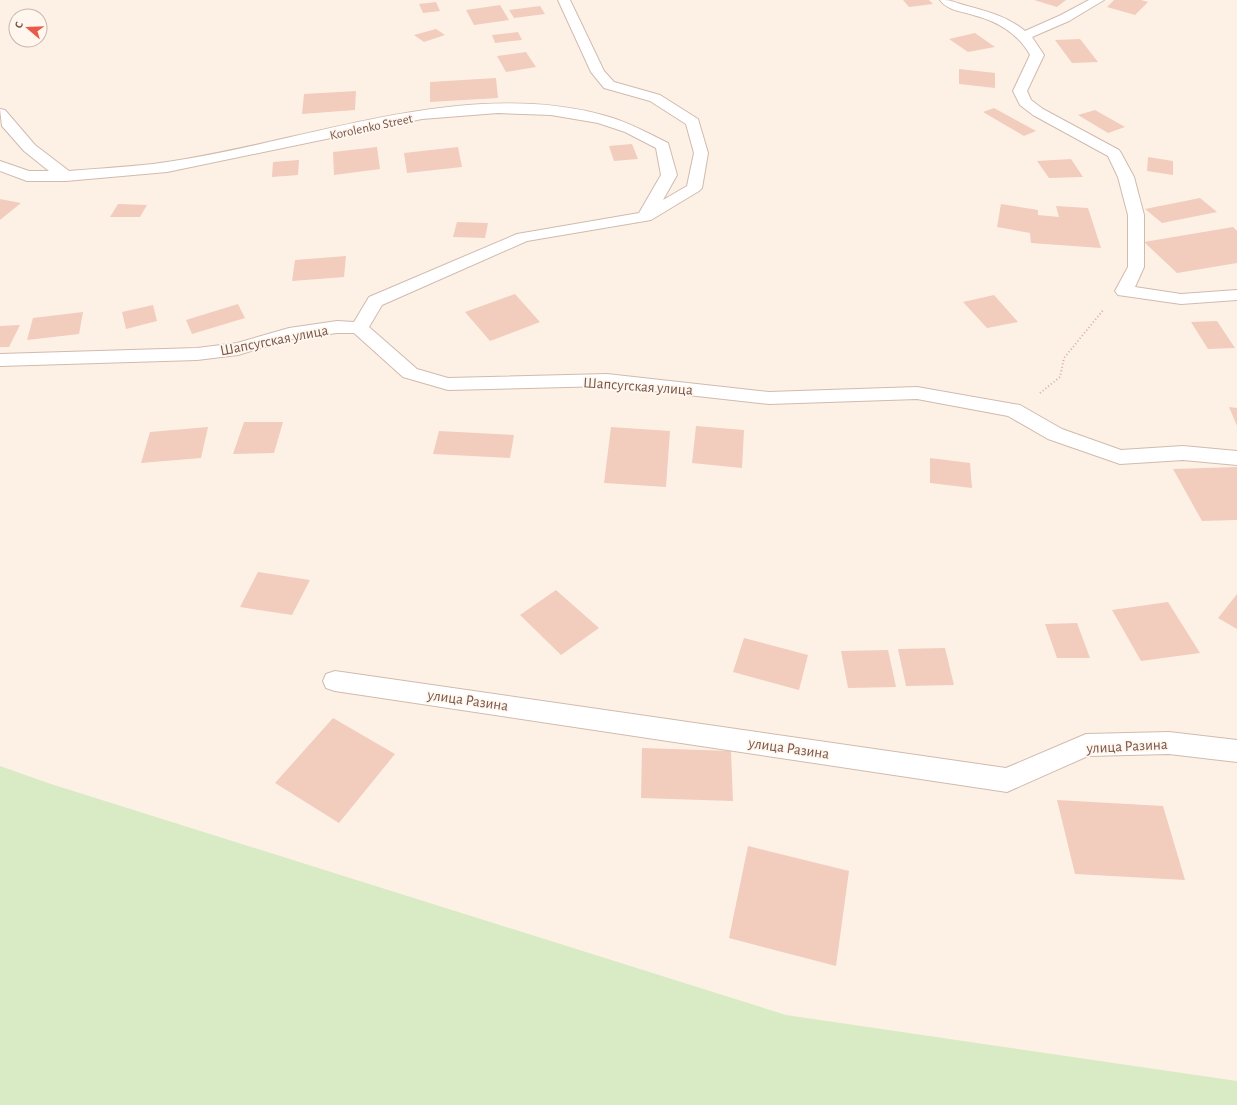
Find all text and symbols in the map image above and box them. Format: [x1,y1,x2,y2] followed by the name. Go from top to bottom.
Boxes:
[8,8,48,48] north arrow
[13,20,25,30] text: С
[329,112,414,143] street label: Korolenko Street
[219,323,330,358] street label: Шапсугская улица
[583,375,693,398] street label: Шапсугская улица
[426,687,509,714] street label: улица Разина
[747,735,830,762] street label: улица Разина
[1085,737,1168,756] street label: улица Разина

